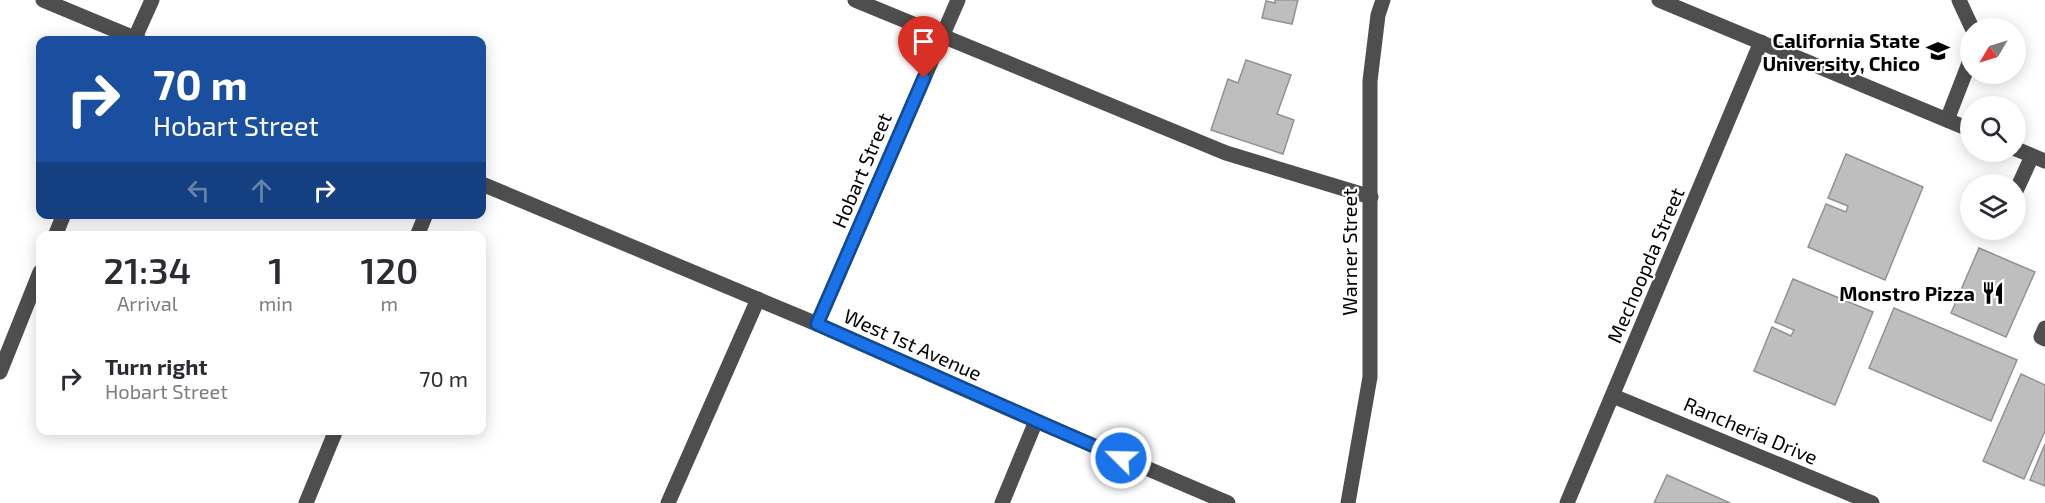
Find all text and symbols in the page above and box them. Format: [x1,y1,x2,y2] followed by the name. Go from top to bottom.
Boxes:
[898,16,949,78] pin
[1960,18,2026,84] north arrow
[1960,18,2026,240] map controls
[907,25,940,58] icon: arrive
[1762,28,1920,76] place label: California State University, Chico
[1925,38,1951,64] school or university icon: California State University, Chico
[153,58,248,108] text: 70 m
[54,60,132,138] icon: right
[1960,96,2026,162] button: search
[826,108,896,231] street label: Hobart Street
[153,109,319,141] text: Hobart Street
[182,174,215,207] icon: left
[245,174,278,207] icon: ahead
[308,174,341,207] icon: right
[1960,174,2026,240] button: layers
[1601,183,1689,346] street label: Mechoopda Street
[1337,188,1361,316] street label: Warner Street
[104,248,191,291] text: 21:34
[268,248,283,291] text: 1
[360,248,418,291] text: 120
[1980,280,2006,306] restaurant icon: Monstro Pizza
[1839,281,1975,305] place label: Monstro Pizza
[117,291,178,315] text: Arrival
[259,291,293,315] text: min
[381,291,398,315] text: m
[840,303,986,385] street label: West 1st Avenue
[105,353,207,379] text: Turn right
[54,362,87,395] icon: right
[419,365,468,391] text: 70 m
[105,379,228,403] text: Hobart Street
[1680,391,1822,469] street label: Rancheria Drive
[1089,426,1153,490] position arrow

